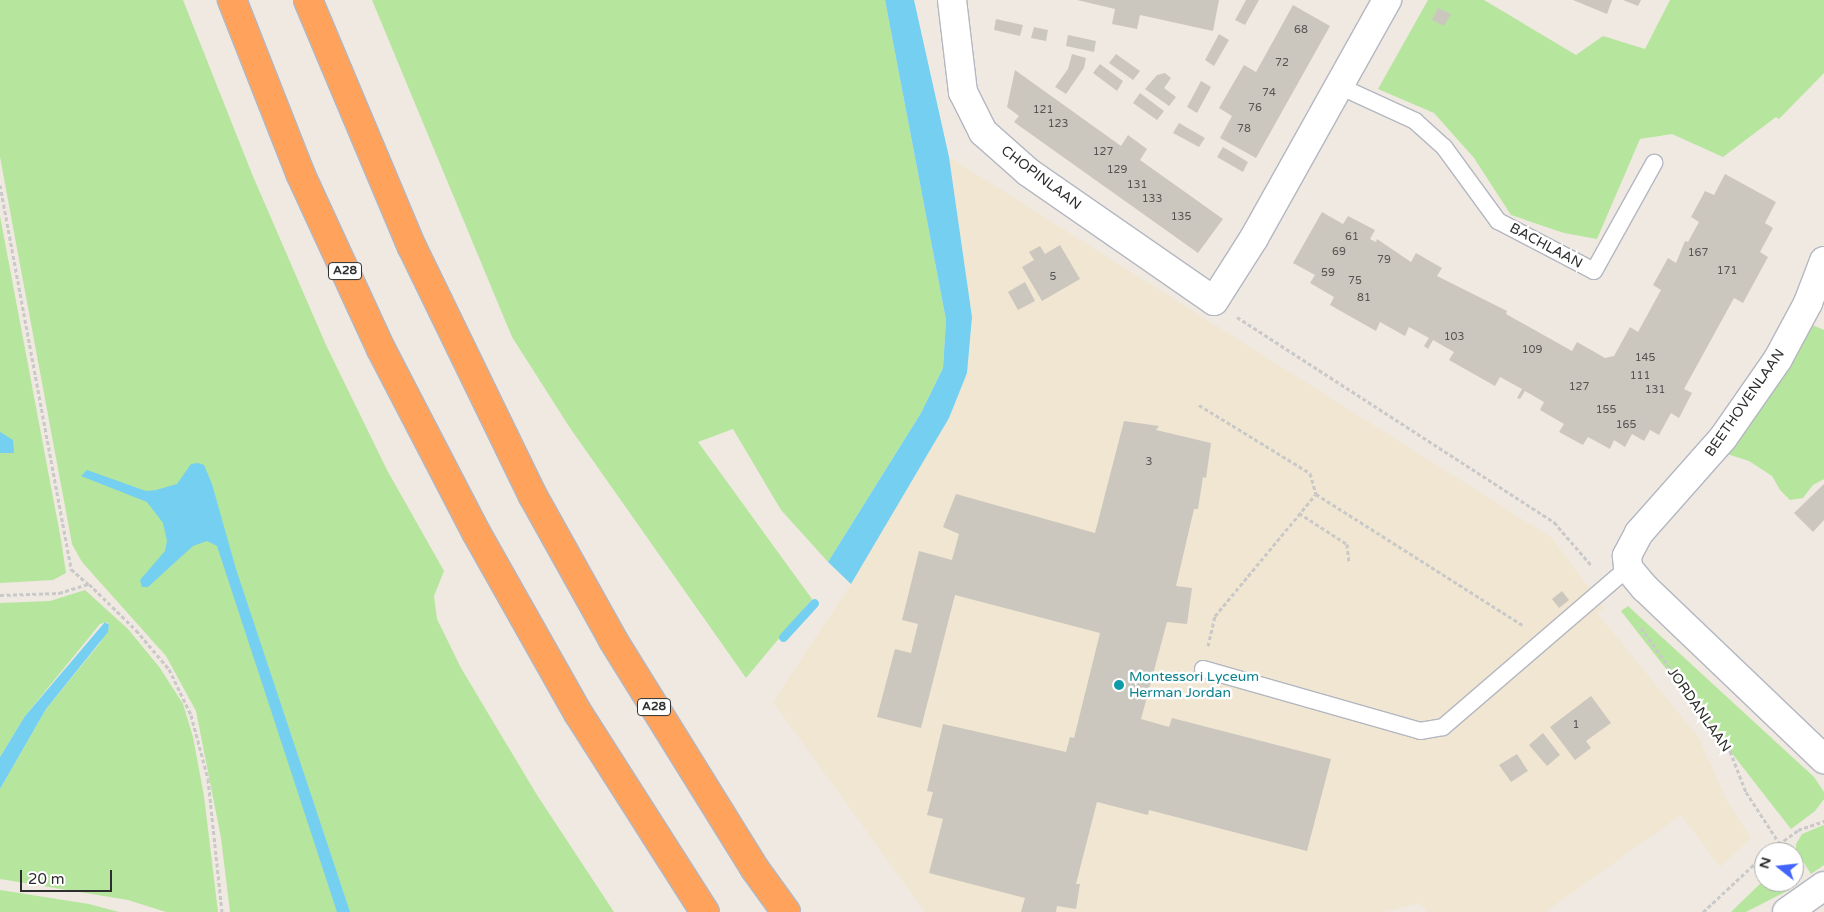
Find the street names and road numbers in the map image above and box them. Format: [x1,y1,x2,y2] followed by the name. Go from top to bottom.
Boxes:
[998,142,1084,214] street label: CHOPINLAAN
[1507,220,1585,272] street label: BACHLAAN
[328,262,362,280] road number: A28
[1702,346,1788,460] street label: BEETHOVENLAAN
[1664,664,1734,756] street label: JORDANLAAN
[636,698,672,716] road number: A28

